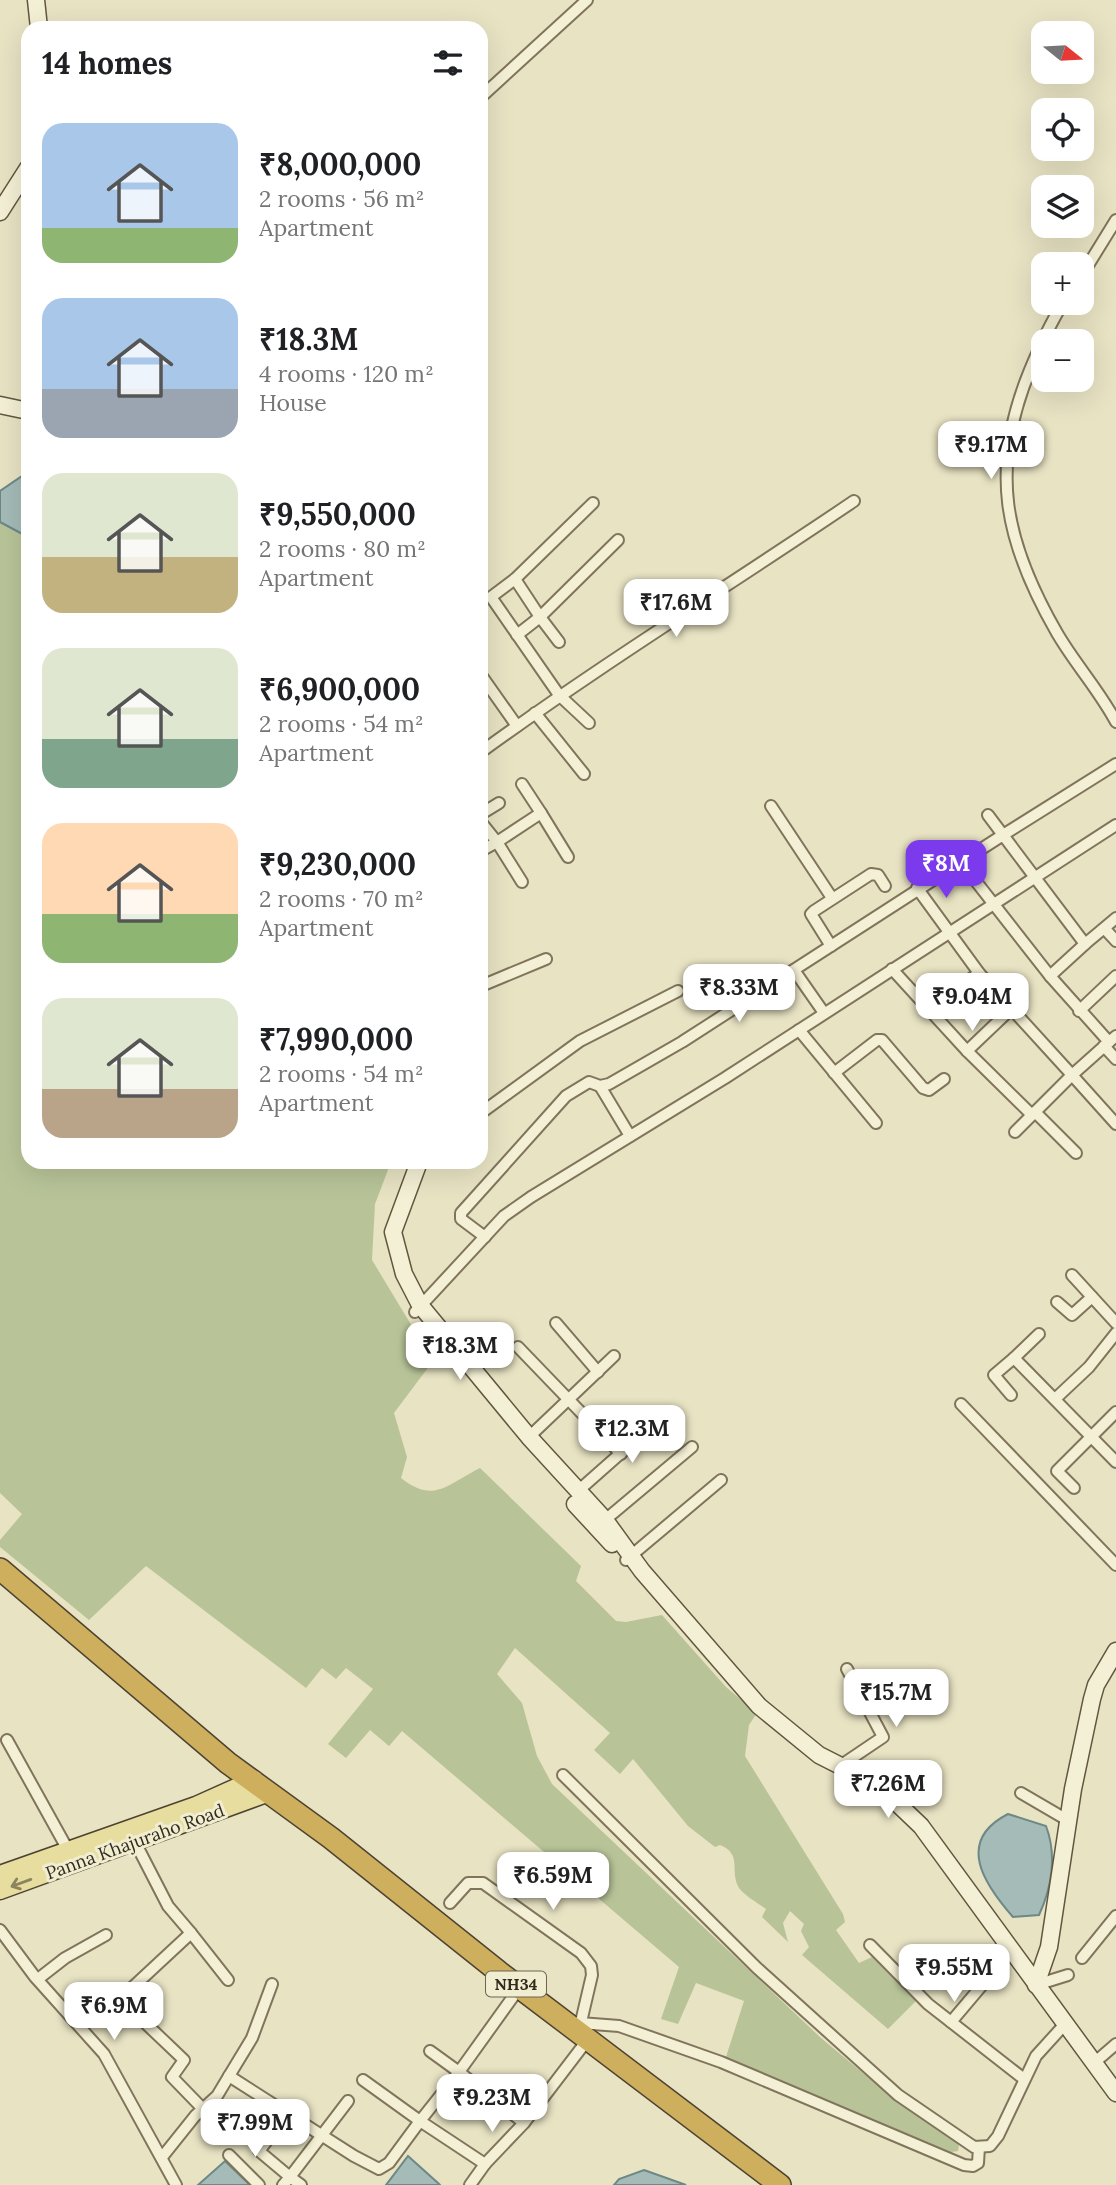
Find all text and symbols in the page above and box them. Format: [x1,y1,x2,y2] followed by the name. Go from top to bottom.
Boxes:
[1031,21,1094,84] north arrow
[1031,21,1094,392] map controls
[42,44,172,82] text: 14 homes
[429,44,467,82] icon: filters
[1031,98,1094,161] button: locate
[259,145,421,183] text: ₹8,000,000
[98,151,182,235] icon: home
[1031,175,1094,238] button: layers
[259,184,424,213] text: 2 rooms · 56 m²
[259,213,374,242] text: Apartment
[1031,252,1094,315] button: +
[259,320,358,358] text: ₹18.3M
[98,326,182,410] icon: home
[1031,329,1094,392] button: −
[259,359,434,388] text: 4 rooms · 120 m²
[259,388,327,417] text: House
[934,421,1048,481] pin: ₹9.17M
[954,429,1028,458] text: ₹9.17M
[259,495,416,533] text: ₹9,550,000
[98,501,182,585] icon: home
[259,534,426,563] text: 2 rooms · 80 m²
[259,563,374,592] text: Apartment
[619,580,733,639] pin: ₹17.6M
[640,587,712,616] text: ₹17.6M
[259,670,420,708] text: ₹6,900,000
[98,676,182,760] icon: home
[259,709,424,738] text: 2 rooms · 54 m²
[259,738,374,767] text: Apartment
[912,841,980,900] pin: ₹8M
[259,845,416,883] text: ₹9,230,000
[922,848,970,877] text: ₹8M
[98,851,182,935] icon: home
[259,884,424,913] text: 2 rooms · 70 m²
[259,913,374,942] text: Apartment
[682,964,796,1024] pin: ₹8.33M
[699,972,779,1001] text: ₹8.33M
[915,974,1029,1033] pin: ₹9.04M
[932,981,1012,1010] text: ₹9.04M
[259,1020,413,1058] text: ₹7,990,000
[98,1026,182,1110] icon: home
[259,1059,424,1088] text: 2 rooms · 54 m²
[259,1088,374,1117] text: Apartment
[403,1322,517,1382] pin: ₹18.3M
[422,1330,498,1359] text: ₹18.3M
[575,1406,689,1465] pin: ₹12.3M
[594,1413,670,1442] text: ₹12.3M
[839,1670,953,1729] pin: ₹15.7M
[860,1677,932,1706] text: ₹15.7M
[831,1760,945,1820] pin: ₹7.26M
[850,1768,926,1797] text: ₹7.26M
[42,1798,228,1885] street label: Panna Khajuraho Road
[496,1853,610,1912] pin: ₹6.59M
[513,1860,593,1889] text: ₹6.59M
[10,1878,32,1890] one-way arrow
[897,1944,1011,2004] pin: ₹9.55M
[915,1952,993,1981] text: ₹9.55M
[486,1972,546,1996] road number: NH34
[65,1982,163,2042] pin: ₹6.9M
[80,1990,148,2019] text: ₹6.9M
[435,2074,549,2134] pin: ₹9.23M
[453,2082,531,2111] text: ₹9.23M
[198,2100,312,2159] pin: ₹7.99M
[217,2107,293,2136] text: ₹7.99M

